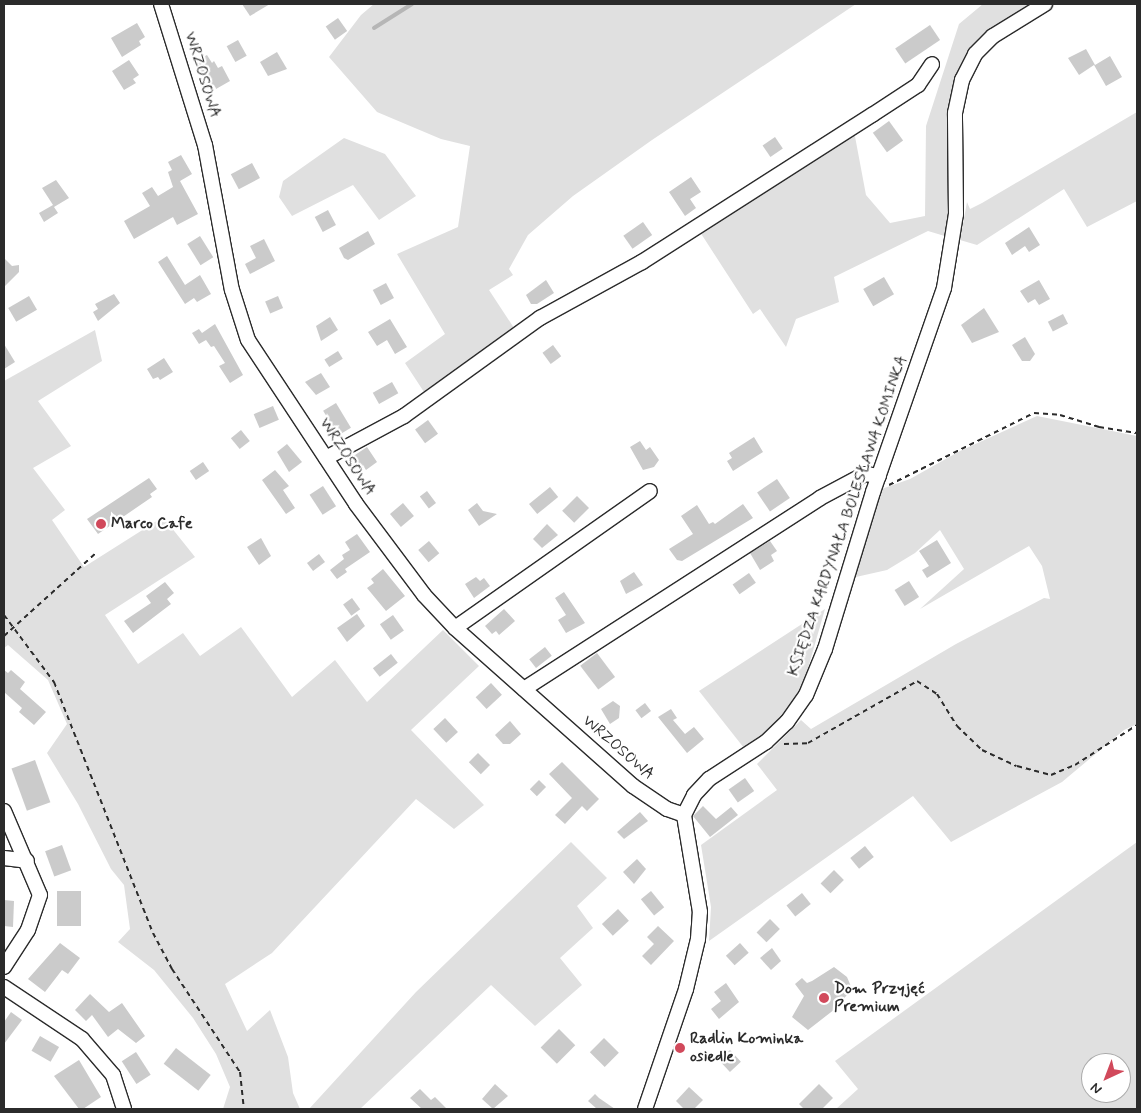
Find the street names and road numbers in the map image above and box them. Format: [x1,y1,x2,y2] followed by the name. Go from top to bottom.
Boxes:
[180,30,224,120] street label: WRZOSOWA
[782,348,914,684] street label: KSIĘDZA KARDYNAŁA BOLESŁAWA KOMINKA
[315,414,379,500] street label: WRZOSOWA
[578,712,658,784] street label: WRZOSOWA

